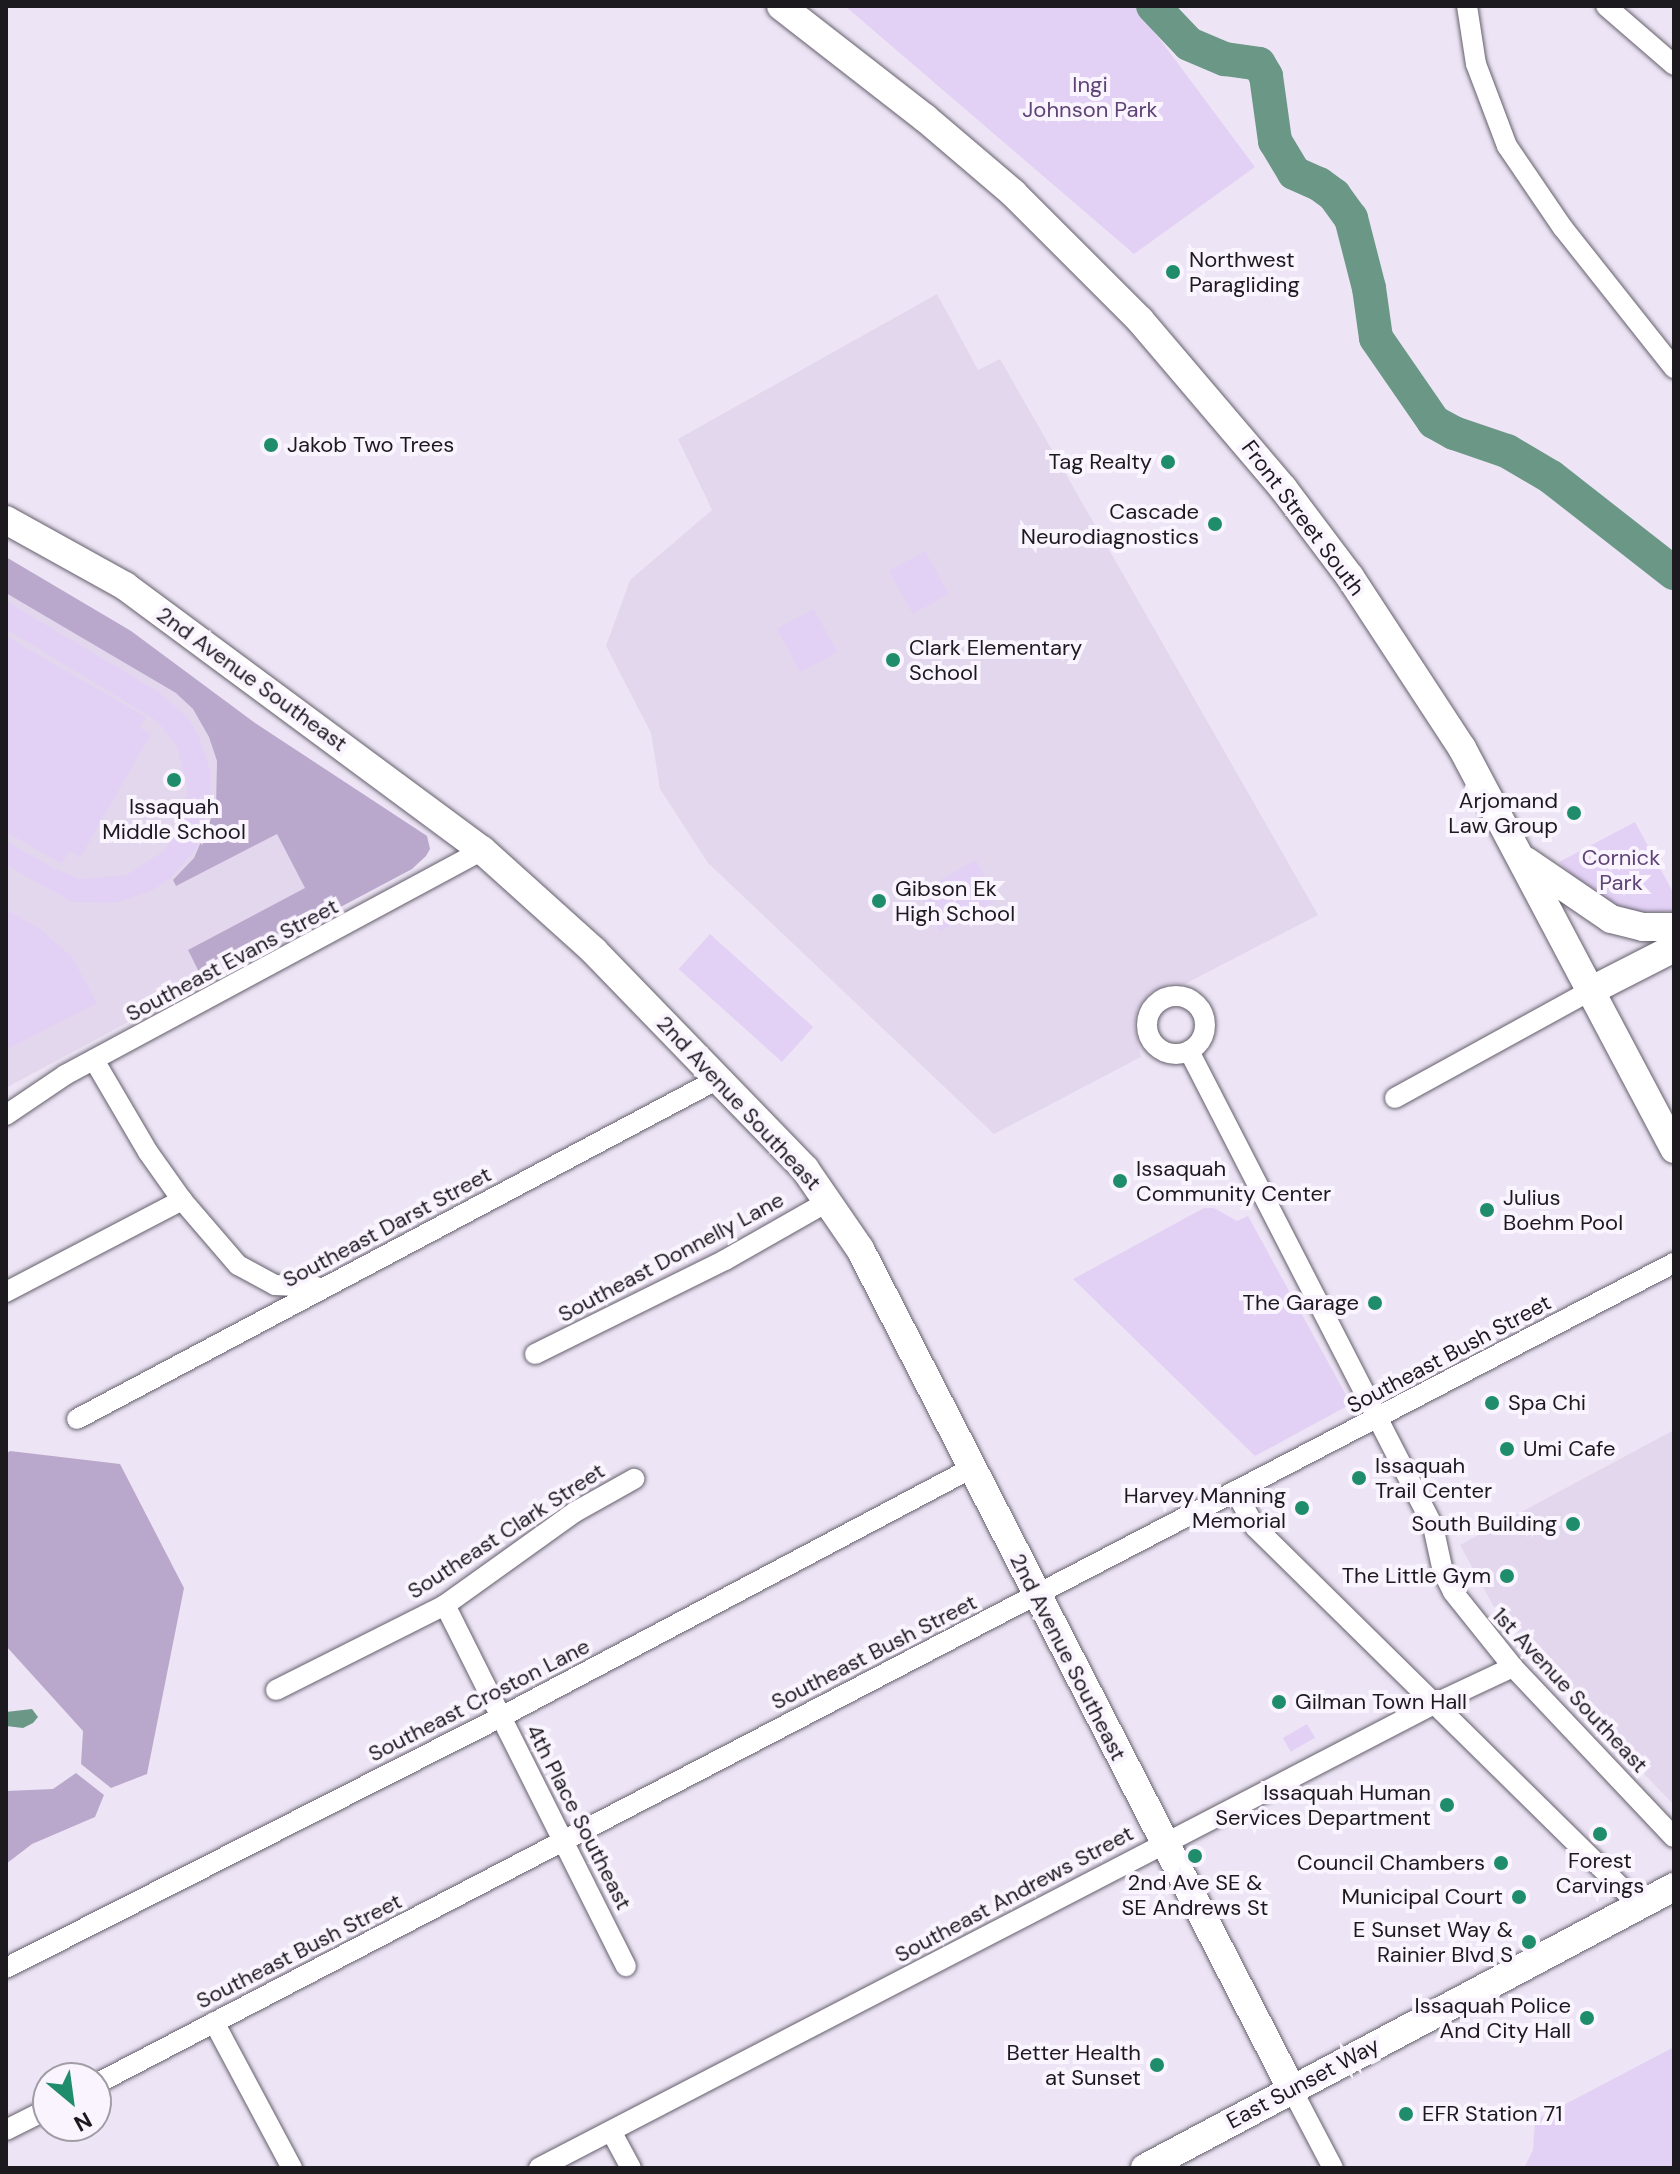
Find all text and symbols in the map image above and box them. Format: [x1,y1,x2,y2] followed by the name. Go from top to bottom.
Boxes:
[1022,71,1158,122] park label: Ingi Johnson Park
[1189,246,1300,298] place label: Northwest Paragliding
[1164,263,1182,281] marker: Northwest Paragliding
[287,432,454,458] place label: Jakob Two Trees
[1236,435,1370,601] street label: Front Street South
[262,436,280,454] marker: Jakob Two Trees
[1049,449,1152,475] place label: Tag Realty
[1159,453,1177,471] marker: Tag Realty
[1021,498,1199,550] place label: Cascade Neurodiagnostics
[1206,515,1224,533] marker: Cascade Neurodiagnostics
[152,601,352,757] street label: 2nd Avenue Southeast
[909,634,1082,686] place label: Clark Elementary School
[884,651,902,669] marker: Clark Elementary School
[165,771,183,789] marker: Issaquah Middle School
[1448,787,1558,838] place label: Arjomand Law Group
[102,793,246,844] place label: Issaquah Middle School
[1565,804,1583,822] marker: Arjomand Law Group
[1582,844,1660,896] park label: Cornick Park
[895,875,1015,926] place label: Gibson Ek High School
[870,892,888,910] marker: Gibson Ek High School
[121,893,343,1027] street label: Southeast Evans Street
[651,1010,827,1196] street label: 2nd Avenue Southeast
[1136,1155,1331,1206] place label: Issaquah Community Center
[278,1161,496,1293] street label: Southeast Darst Street
[1111,1172,1129,1190] marker: Issaquah Community Center
[1503,1184,1623,1236] place label: Julius Boehm Pool
[554,1186,788,1328] street label: Southeast Donnelly Lane
[1478,1201,1496,1219] marker: Julius Boehm Pool
[1343,1289,1555,1419] street label: Southeast Bush Street
[1243,1290,1359,1316] place label: The Garage
[1366,1294,1384,1312] marker: The Garage
[1508,1390,1586,1416] place label: Spa Chi
[1483,1394,1501,1412] marker: Spa Chi
[1523,1436,1615,1462] place label: Umi Cafe
[1498,1440,1516,1458] marker: Umi Cafe
[1375,1452,1492,1504] place label: Issaquah Trail Center
[403,1457,609,1605] street label: Southeast Clark Street
[1350,1469,1368,1487] marker: Issaquah Trail Center
[1124,1482,1286,1534] place label: Harvey Manning Memorial
[1293,1499,1311,1517] marker: Harvey Manning Memorial
[1411,1511,1557,1537] place label: South Building
[1564,1515,1582,1533] marker: South Building
[1004,1549,1132,1765] street label: 2nd Avenue Southeast
[1342,1563,1491,1589] place label: The Little Gym
[1498,1567,1516,1585] marker: The Little Gym
[767,1589,981,1715] street label: Southeast Bush Street
[1487,1602,1653,1778] street label: 1st Avenue Southeast
[364,1633,594,1767] street label: Southeast Croston Lane
[1295,1689,1467,1715] place label: Gilman Town Hall
[1270,1693,1288,1711] marker: Gilman Town Hall
[521,1720,637,1914] street label: 4th Place Southeast
[1215,1779,1431,1830] place label: Issaquah Human Services Department
[1438,1796,1456,1814] marker: Issaquah Human Services Department
[890,1820,1138,1968] street label: Southeast Andrews Street
[1591,1825,1609,1843] marker: Forest Carvings
[1186,1847,1204,1865] marker: 2nd Ave SE & SE Andrews St
[1556,1847,1644,1898] place label: Forest Carvings
[1297,1850,1485,1876] place label: Council Chambers
[1492,1854,1510,1872] marker: Council Chambers
[1122,1869,1268,1920] place label: 2nd Ave SE & SE Andrews St
[1341,1884,1503,1910] place label: Municipal Court
[192,1888,406,2014] street label: Southeast Bush Street
[1510,1888,1528,1906] marker: Municipal Court
[1353,1916,1513,1968] place label: E Sunset Way & Rainier Blvd S
[1520,1933,1538,1951] marker: E Sunset Way & Rainier Blvd S
[1414,1992,1571,2044] place label: Issaquah Police And City Hall
[1578,2009,1596,2027] marker: Issaquah Police And City Hall
[1222,2032,1384,2134] street label: East Sunset Way
[1007,2039,1141,2090] place label: Better Health at Sunset
[1148,2056,1166,2074] marker: Better Health at Sunset
[32,2062,112,2142] north arrow
[1422,2101,1562,2127] place label: EFR Station 71
[69,2105,97,2138] text: N
[1397,2105,1415,2123] marker: EFR Station 71

